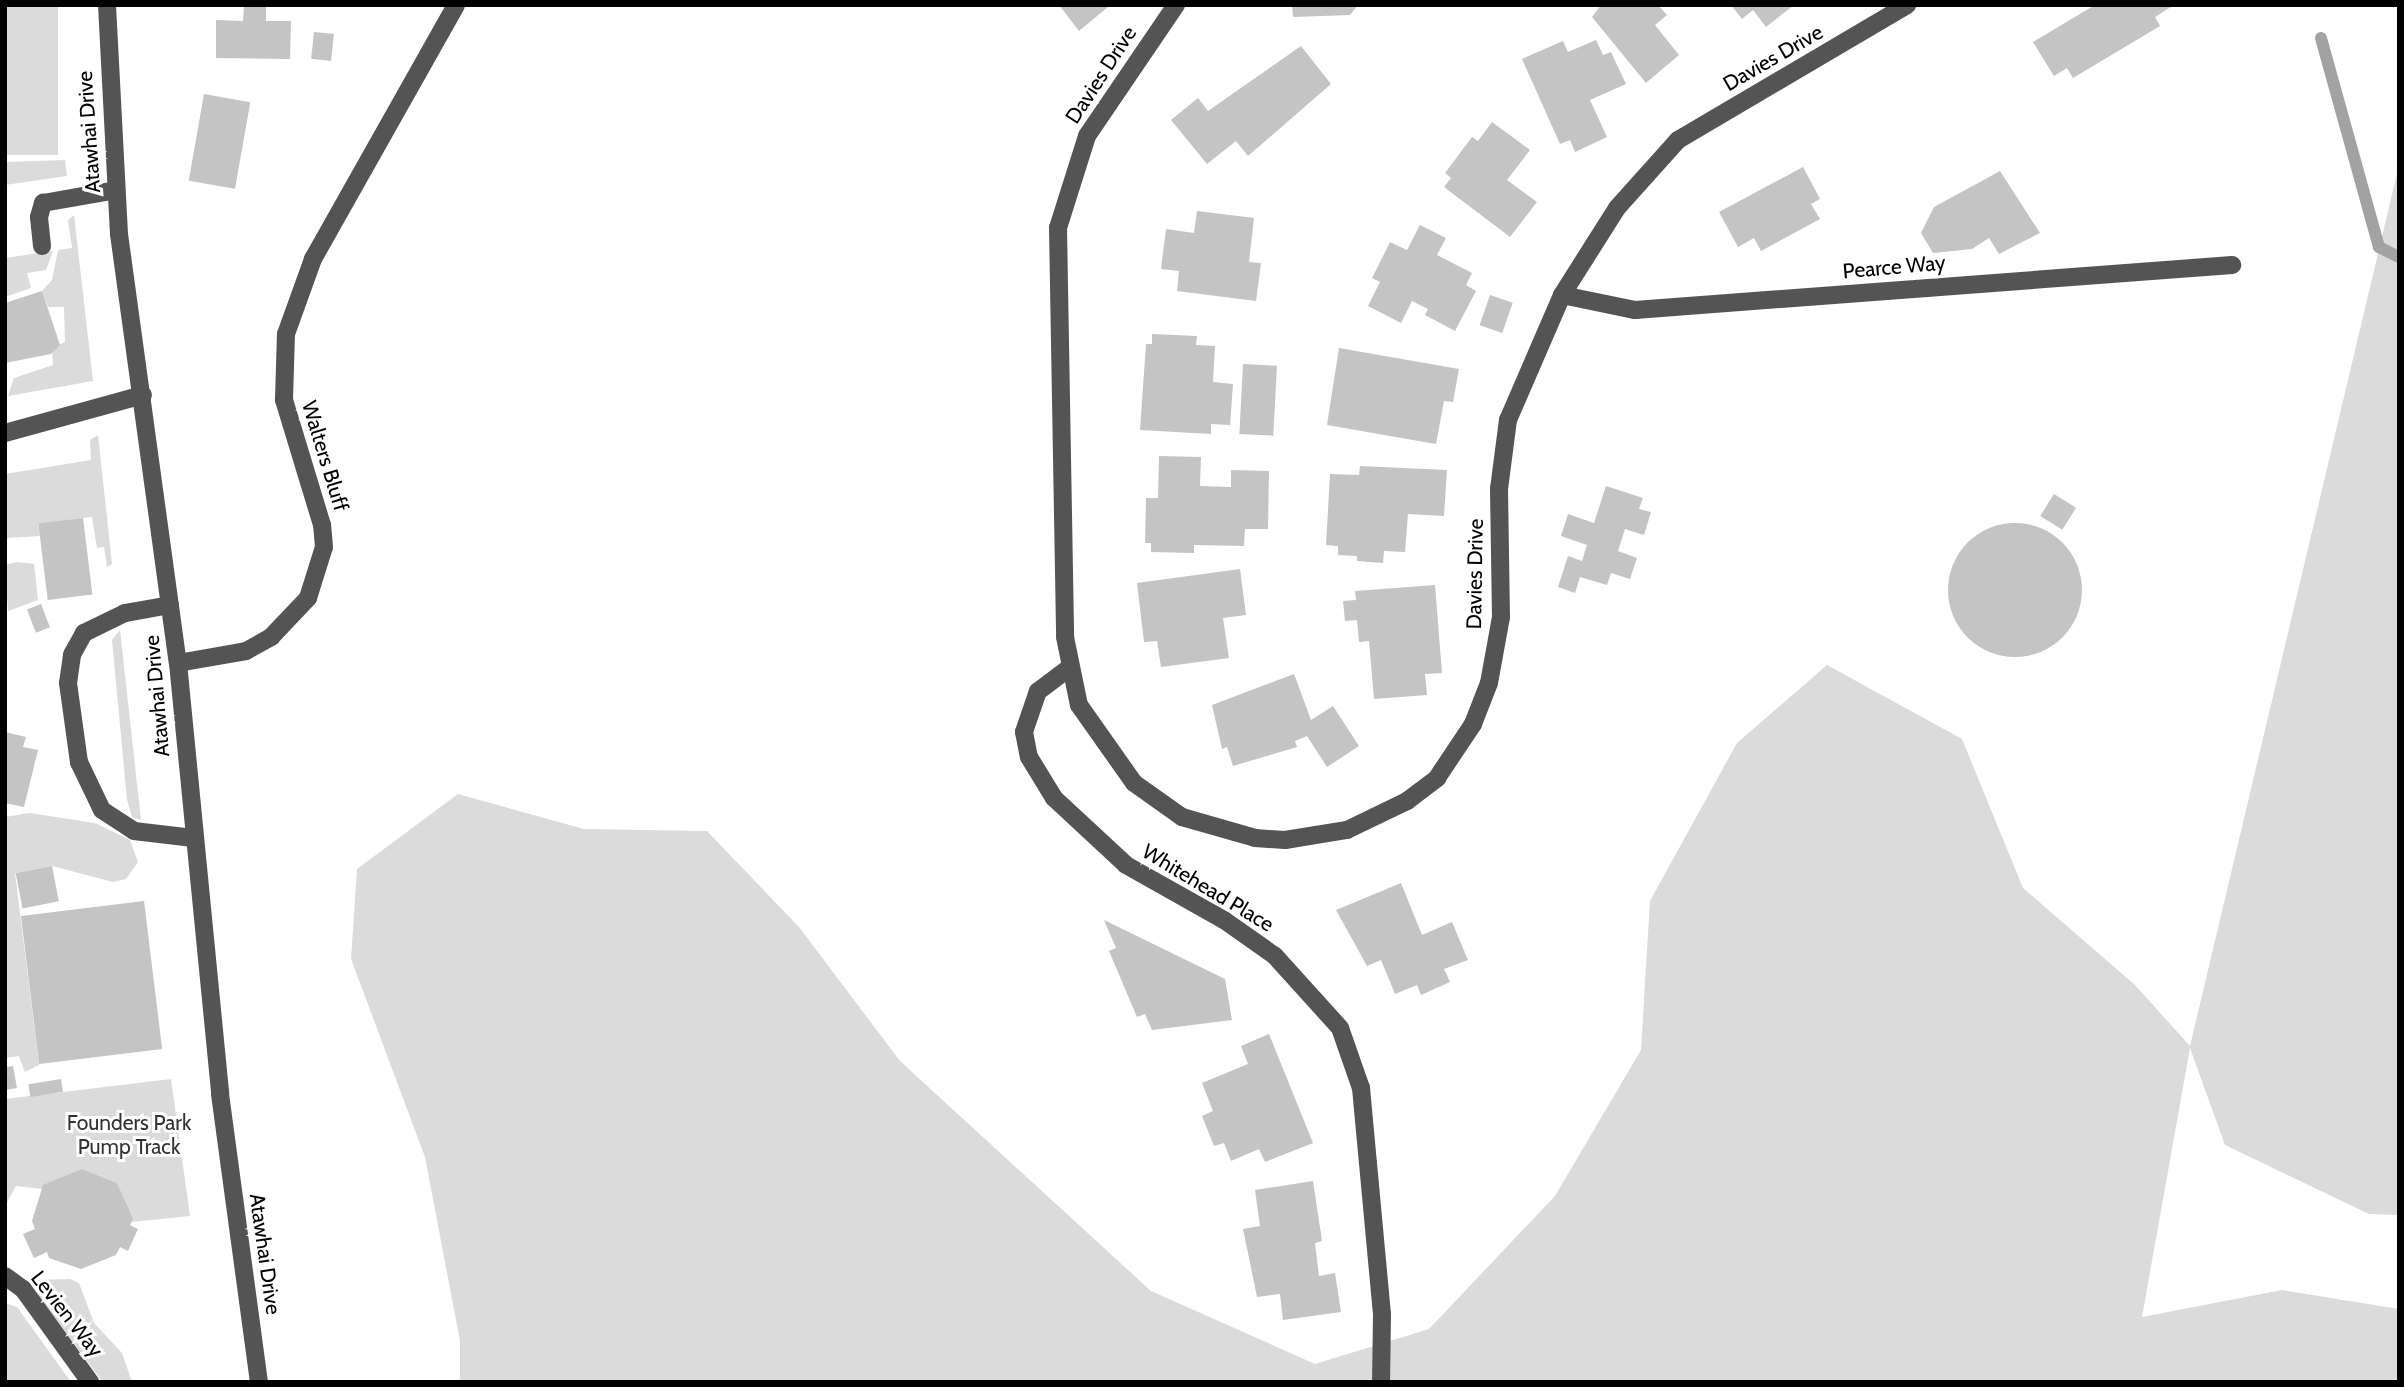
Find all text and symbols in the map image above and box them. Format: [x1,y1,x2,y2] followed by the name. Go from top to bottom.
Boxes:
[1719,19,1827,97] street label: Davies Drive
[1060,22,1142,128] street label: Davies Drive
[72,70,106,194] street label: Atawhai Drive
[1842,250,1946,284] street label: Pearce Way
[296,398,354,514] street label: Walters Bluff
[1461,518,1489,630] street label: Davies Drive
[139,634,175,758] street label: Atawhai Drive
[1138,839,1278,937] street label: Whitehead Place
[67,1110,191,1160] park label: Founders Park Pump Track
[244,1192,286,1316] street label: Atawhai Drive
[26,1266,108,1362] street label: Levien Way

